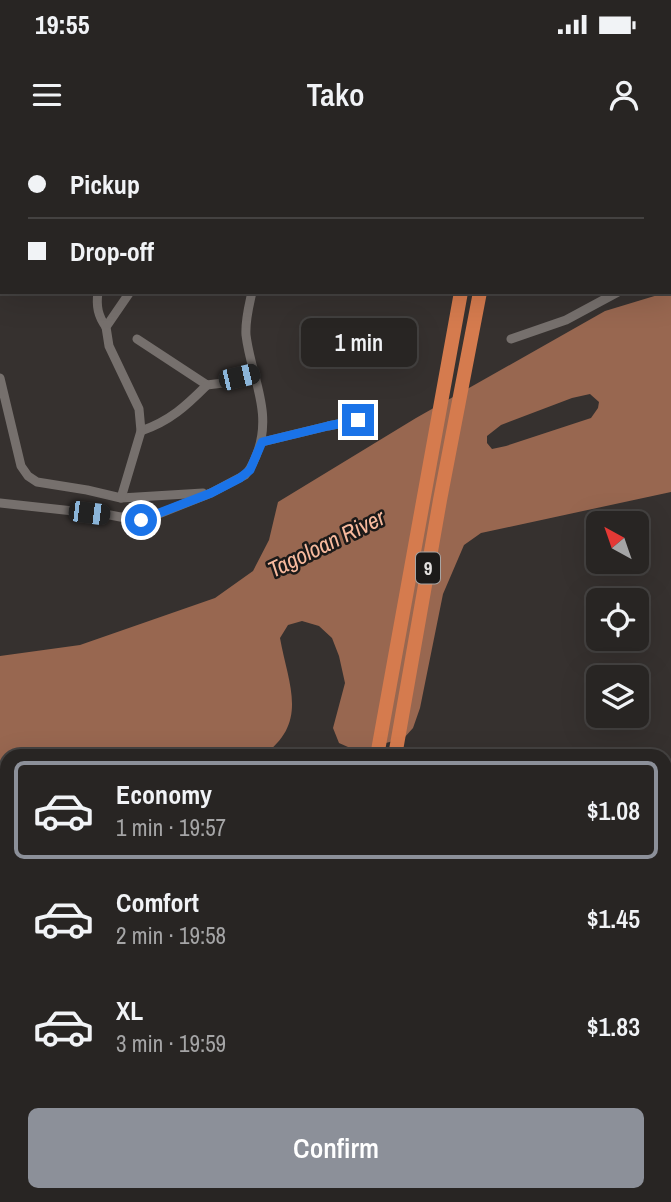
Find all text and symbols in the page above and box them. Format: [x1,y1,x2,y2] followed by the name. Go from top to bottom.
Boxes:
[35,7,90,42] text: 19:55
[306,73,365,116] text: Tako
[28,76,66,114] icon: menu
[605,76,643,114] icon: person
[70,167,140,202] text: Pickup
[70,234,154,269] text: Drop-off
[300,318,416,368] callout: 1 min
[335,327,383,358] text: 1 min
[217,362,262,392] car
[342,404,374,436] route end
[67,500,112,526] car
[262,501,390,585] water label: Tagoloan River
[125,504,157,536] route start
[586,511,649,574] north arrow
[586,511,649,728] map controls
[416,552,440,584] road number: 9
[586,588,649,651] button: locate
[586,665,649,728] button: layers
[116,777,212,812] text: Economy
[32,779,95,842] icon: car
[587,793,640,828] text: $1.08
[116,812,226,843] text: 1 min · 19:57
[116,885,199,920] text: Comfort
[32,887,95,950] icon: car
[587,901,640,936] text: $1.45
[116,920,226,951] text: 2 min · 19:58
[116,993,143,1028] text: XL
[32,995,95,1058] icon: car
[587,1009,640,1044] text: $1.83
[116,1028,226,1059] text: 3 min · 19:59
[28,1108,644,1188] button: Confirm

